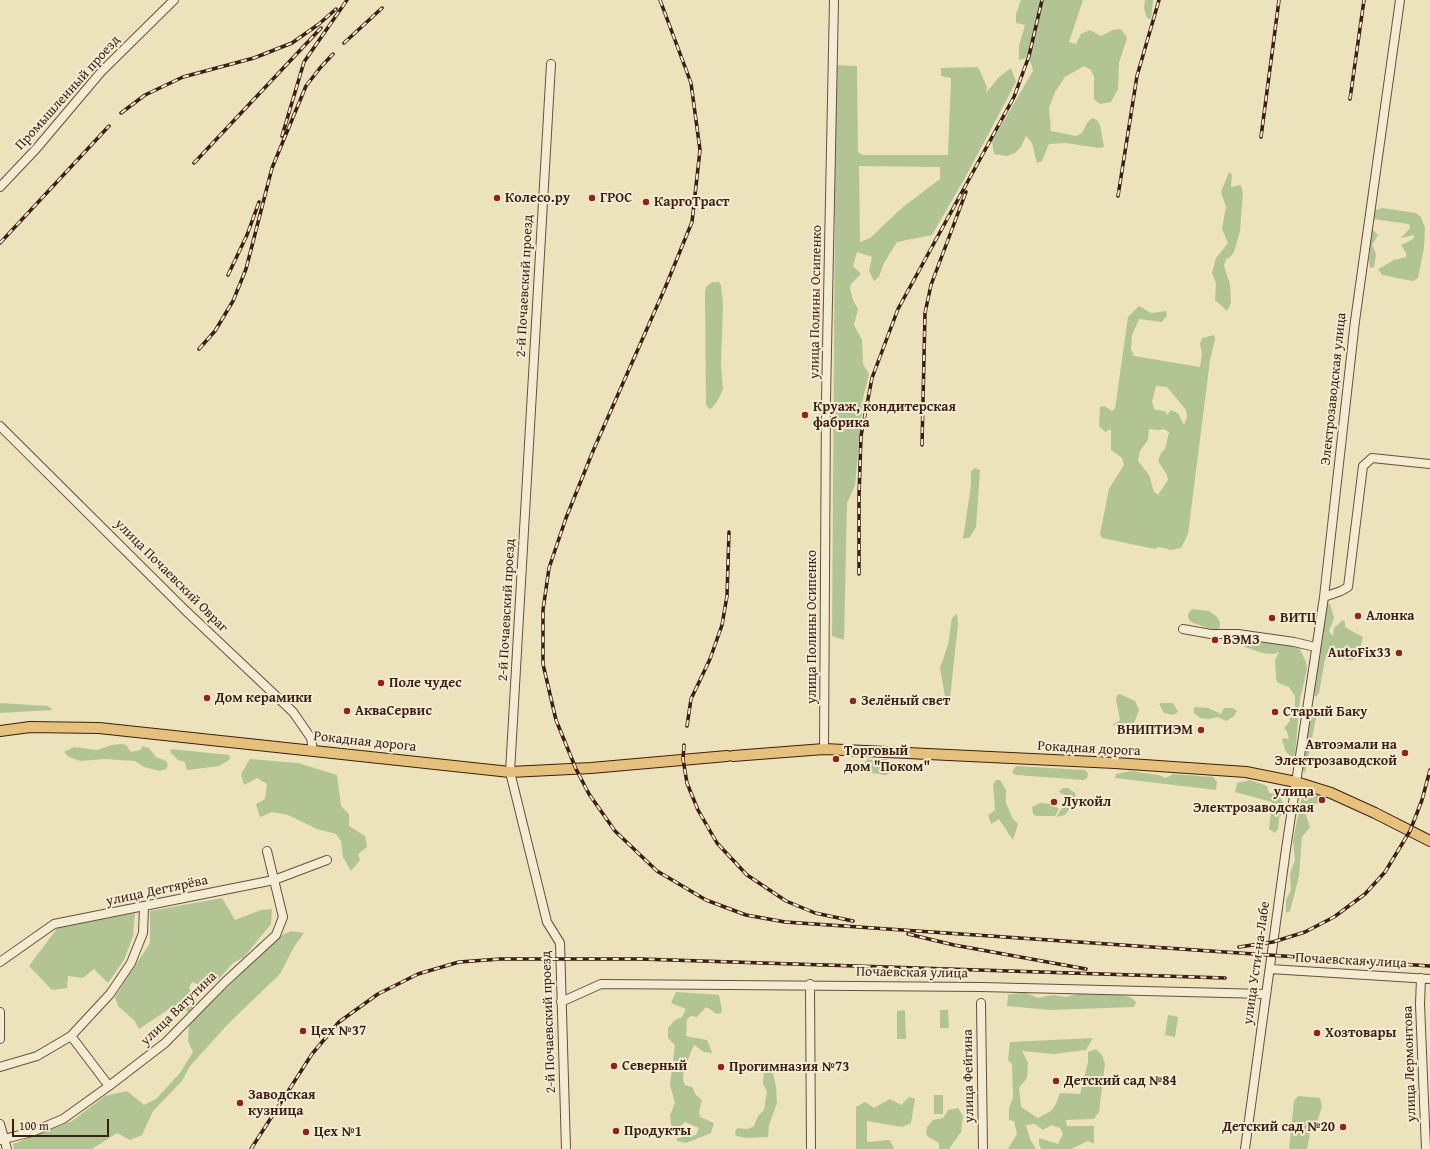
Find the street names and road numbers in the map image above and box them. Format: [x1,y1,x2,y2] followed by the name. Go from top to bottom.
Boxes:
[12,32,124,154] street label: Промышленный проезд
[513,214,537,358] street label: 2-й Почаевский проезд
[806,225,826,379] street label: улица Полины Осипенко
[1318,312,1350,466] street label: Электрозаводская улица
[111,516,231,636] street label: улица Почаевский Овраг
[495,538,519,682] street label: 2-й Почаевский проезд
[804,550,820,704] street label: улица Полины Осипенко
[313,728,417,756] street label: Рокадная дорога
[1037,738,1141,760] street label: Рокадная дорога
[104,872,210,910] street label: улица Дегтярёва
[1240,900,1274,1026] street label: улица Усти-на-Лабе
[538,950,560,1094] street label: 2-й Почаевский проезд
[1295,950,1407,972] street label: Почаевская улица
[856,964,968,982] street label: Почаевская улица
[137,968,221,1050] street label: улица Ватутина
[1400,1005,1420,1123] street label: улица Лермонтова
[960,1029,978,1123] street label: улица Фейгина

